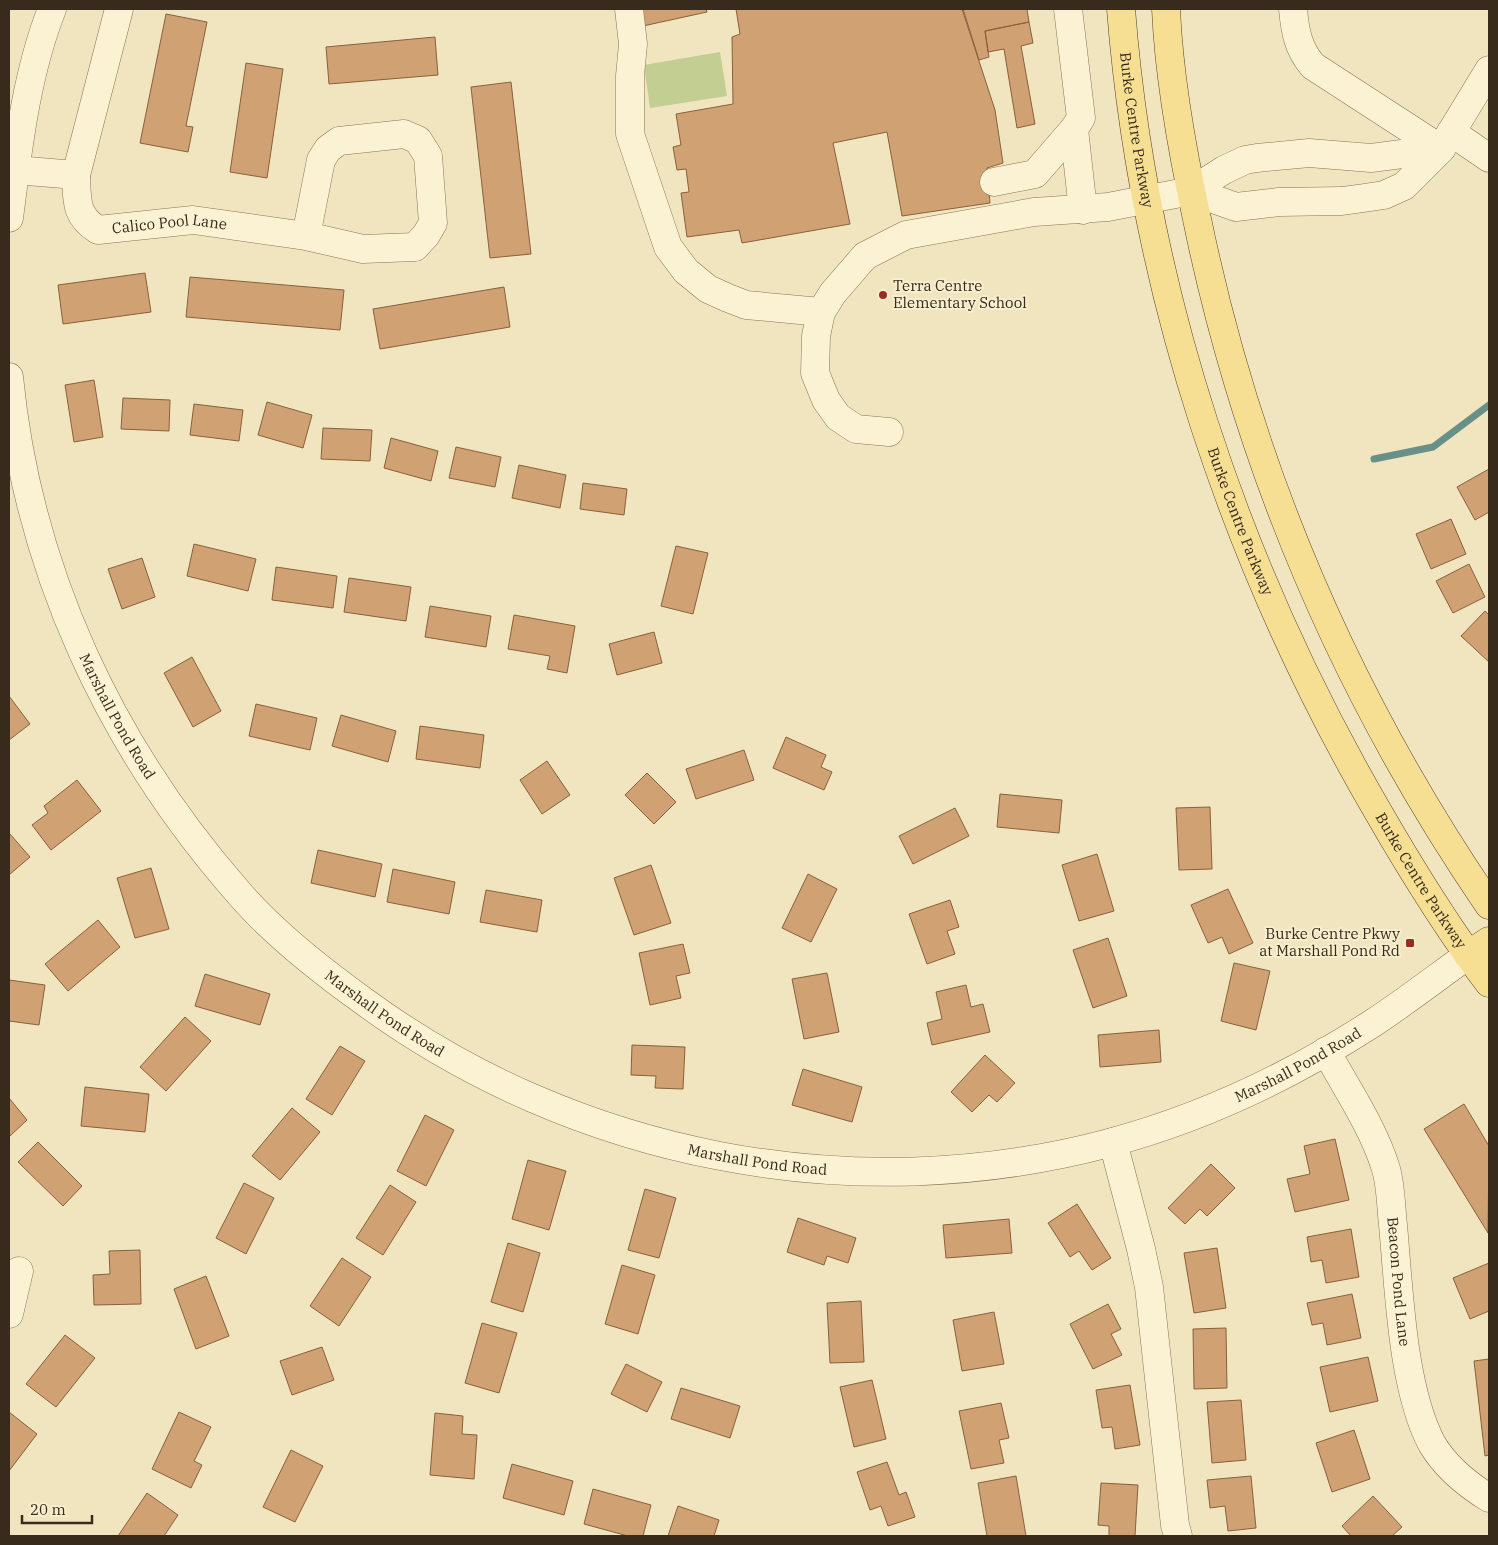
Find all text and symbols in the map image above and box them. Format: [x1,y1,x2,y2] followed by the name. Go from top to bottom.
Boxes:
[1116,51,1158,209] street label: Burke Centre Parkway
[111,210,228,237] street label: Calico Pool Lane
[893,276,1027,312] place label: Terra Centre Elementary School
[877,289,889,301] marker: Terra Centre Elementary School
[1204,445,1278,598] street label: Burke Centre Parkway
[75,650,160,783] street label: Marshall Pond Road
[1371,809,1471,952] street label: Burke Centre Parkway
[1259,924,1400,960] place label: Burke Centre Pkwy at Marshall Pond Rd
[1404,937,1416,949] marker: Burke Centre Pkwy at Marshall Pond Rd
[321,966,448,1061] street label: Marshall Pond Road
[1232,1023,1365,1106] street label: Marshall Pond Road
[686,1139,828,1179] street label: Marshall Pond Road
[1383,1216,1415,1348] street label: Beacon Pond Lane
[22,1492,92,1524] scale bar
[30,1500,66,1519] text: 20 m

